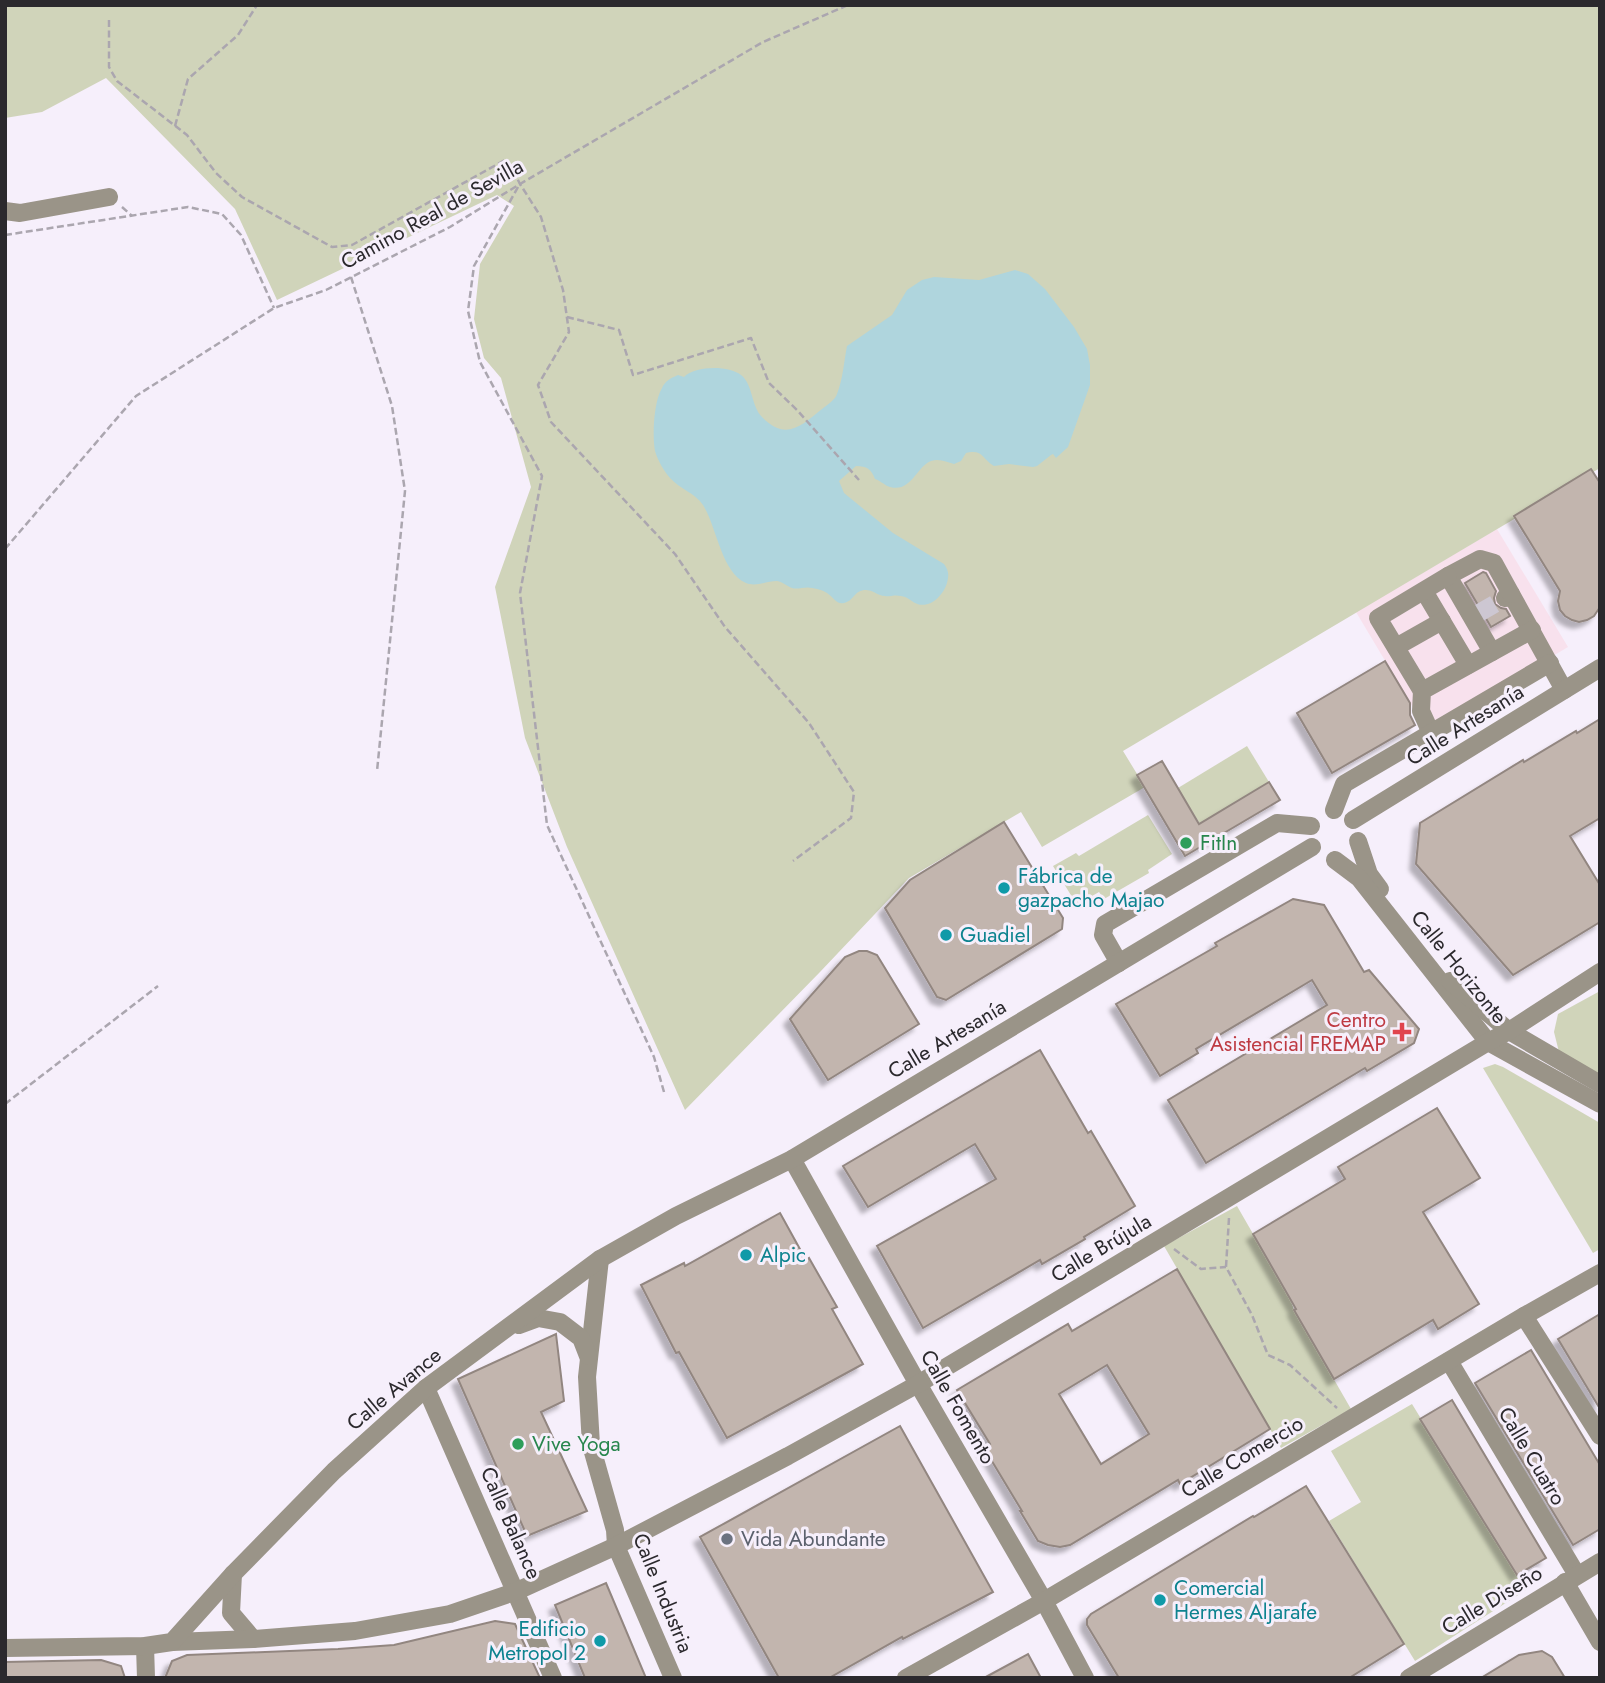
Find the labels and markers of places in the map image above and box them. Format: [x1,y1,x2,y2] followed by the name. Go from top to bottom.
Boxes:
[1200,828,1237,858] place label: FitIn
[1178,835,1194,851] marker: FitIn
[1018,861,1165,915] place label: Fábrica de gazpacho Majao
[996,880,1012,896] marker: Fábrica de gazpacho Majao
[960,920,1030,950] place label: Guadiel
[938,927,954,943] marker: Guadiel
[1210,1005,1386,1059] place label: Centro Asistencial FREMAP
[1392,1022,1412,1042] marker: Centro Asistencial FREMAP
[760,1240,806,1270] place label: Alpic
[738,1247,754,1263] marker: Alpic
[532,1429,621,1459] place label: Vive Yoga
[510,1436,526,1452] marker: Vive Yoga
[741,1524,886,1554] place label: Vida Abundante
[719,1531,735,1547] marker: Vida Abundante
[1174,1573,1317,1627] place label: Comercial Hermes Aljarafe
[1152,1592,1168,1608] marker: Comercial Hermes Aljarafe
[488,1614,586,1668] place label: Edificio Metropol 2
[592,1633,608,1649] marker: Edificio Metropol 2

